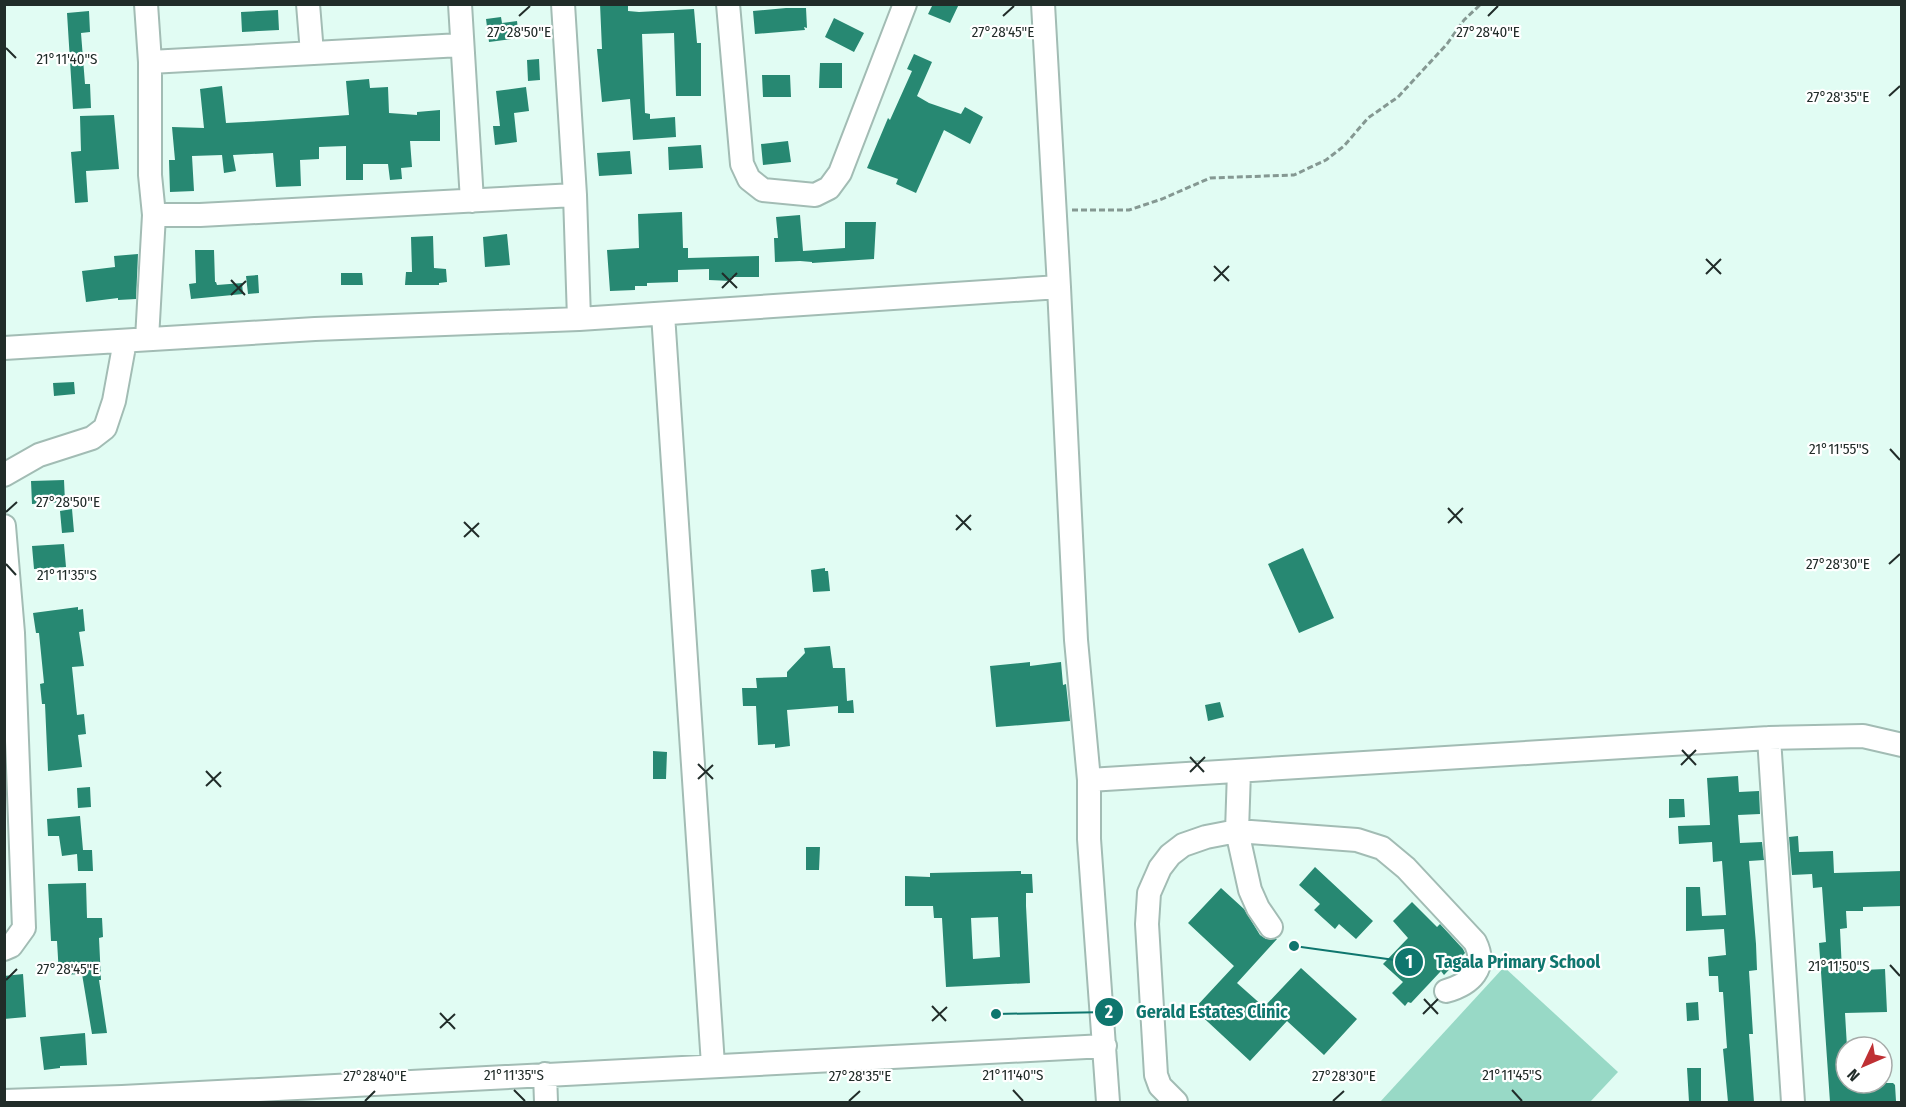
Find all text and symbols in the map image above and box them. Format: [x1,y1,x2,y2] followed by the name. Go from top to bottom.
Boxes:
[487,23,551,41] text: 27°28'50"E
[972,23,1034,41] text: 27°28'45"E
[1456,23,1520,41] text: 27°28'40"E
[36,50,98,68] text: 21°11'40"S
[1807,88,1869,106] text: 27°28'35"E
[1809,440,1869,458] text: 21°11'55"S
[36,493,100,511] text: 27°28'50"E
[1806,555,1870,573] text: 27°28'30"E
[37,566,97,584] text: 21°11'35"S
[1394,944,1613,980] callout: Tagala Primary School
[1405,951,1413,973] text: 1
[1436,951,1600,973] text: Tagala Primary School
[1808,957,1870,975] text: 21°11'50"S
[37,960,99,978] text: 27°28'45"E
[1094,994,1300,1030] callout: Gerald Estates Clinic
[1104,1001,1113,1023] text: 2
[1136,1001,1288,1023] text: Gerald Estates Clinic
[1834,1035,1894,1095] north arrow
[1843,1065,1864,1085] text: N
[484,1066,544,1084] text: 21°11'35"S
[982,1066,1044,1084] text: 21°11'40"S
[1482,1066,1542,1084] text: 21°11'45"S
[343,1067,407,1085] text: 27°28'40"E
[829,1067,891,1085] text: 27°28'35"E
[1312,1067,1376,1085] text: 27°28'30"E

